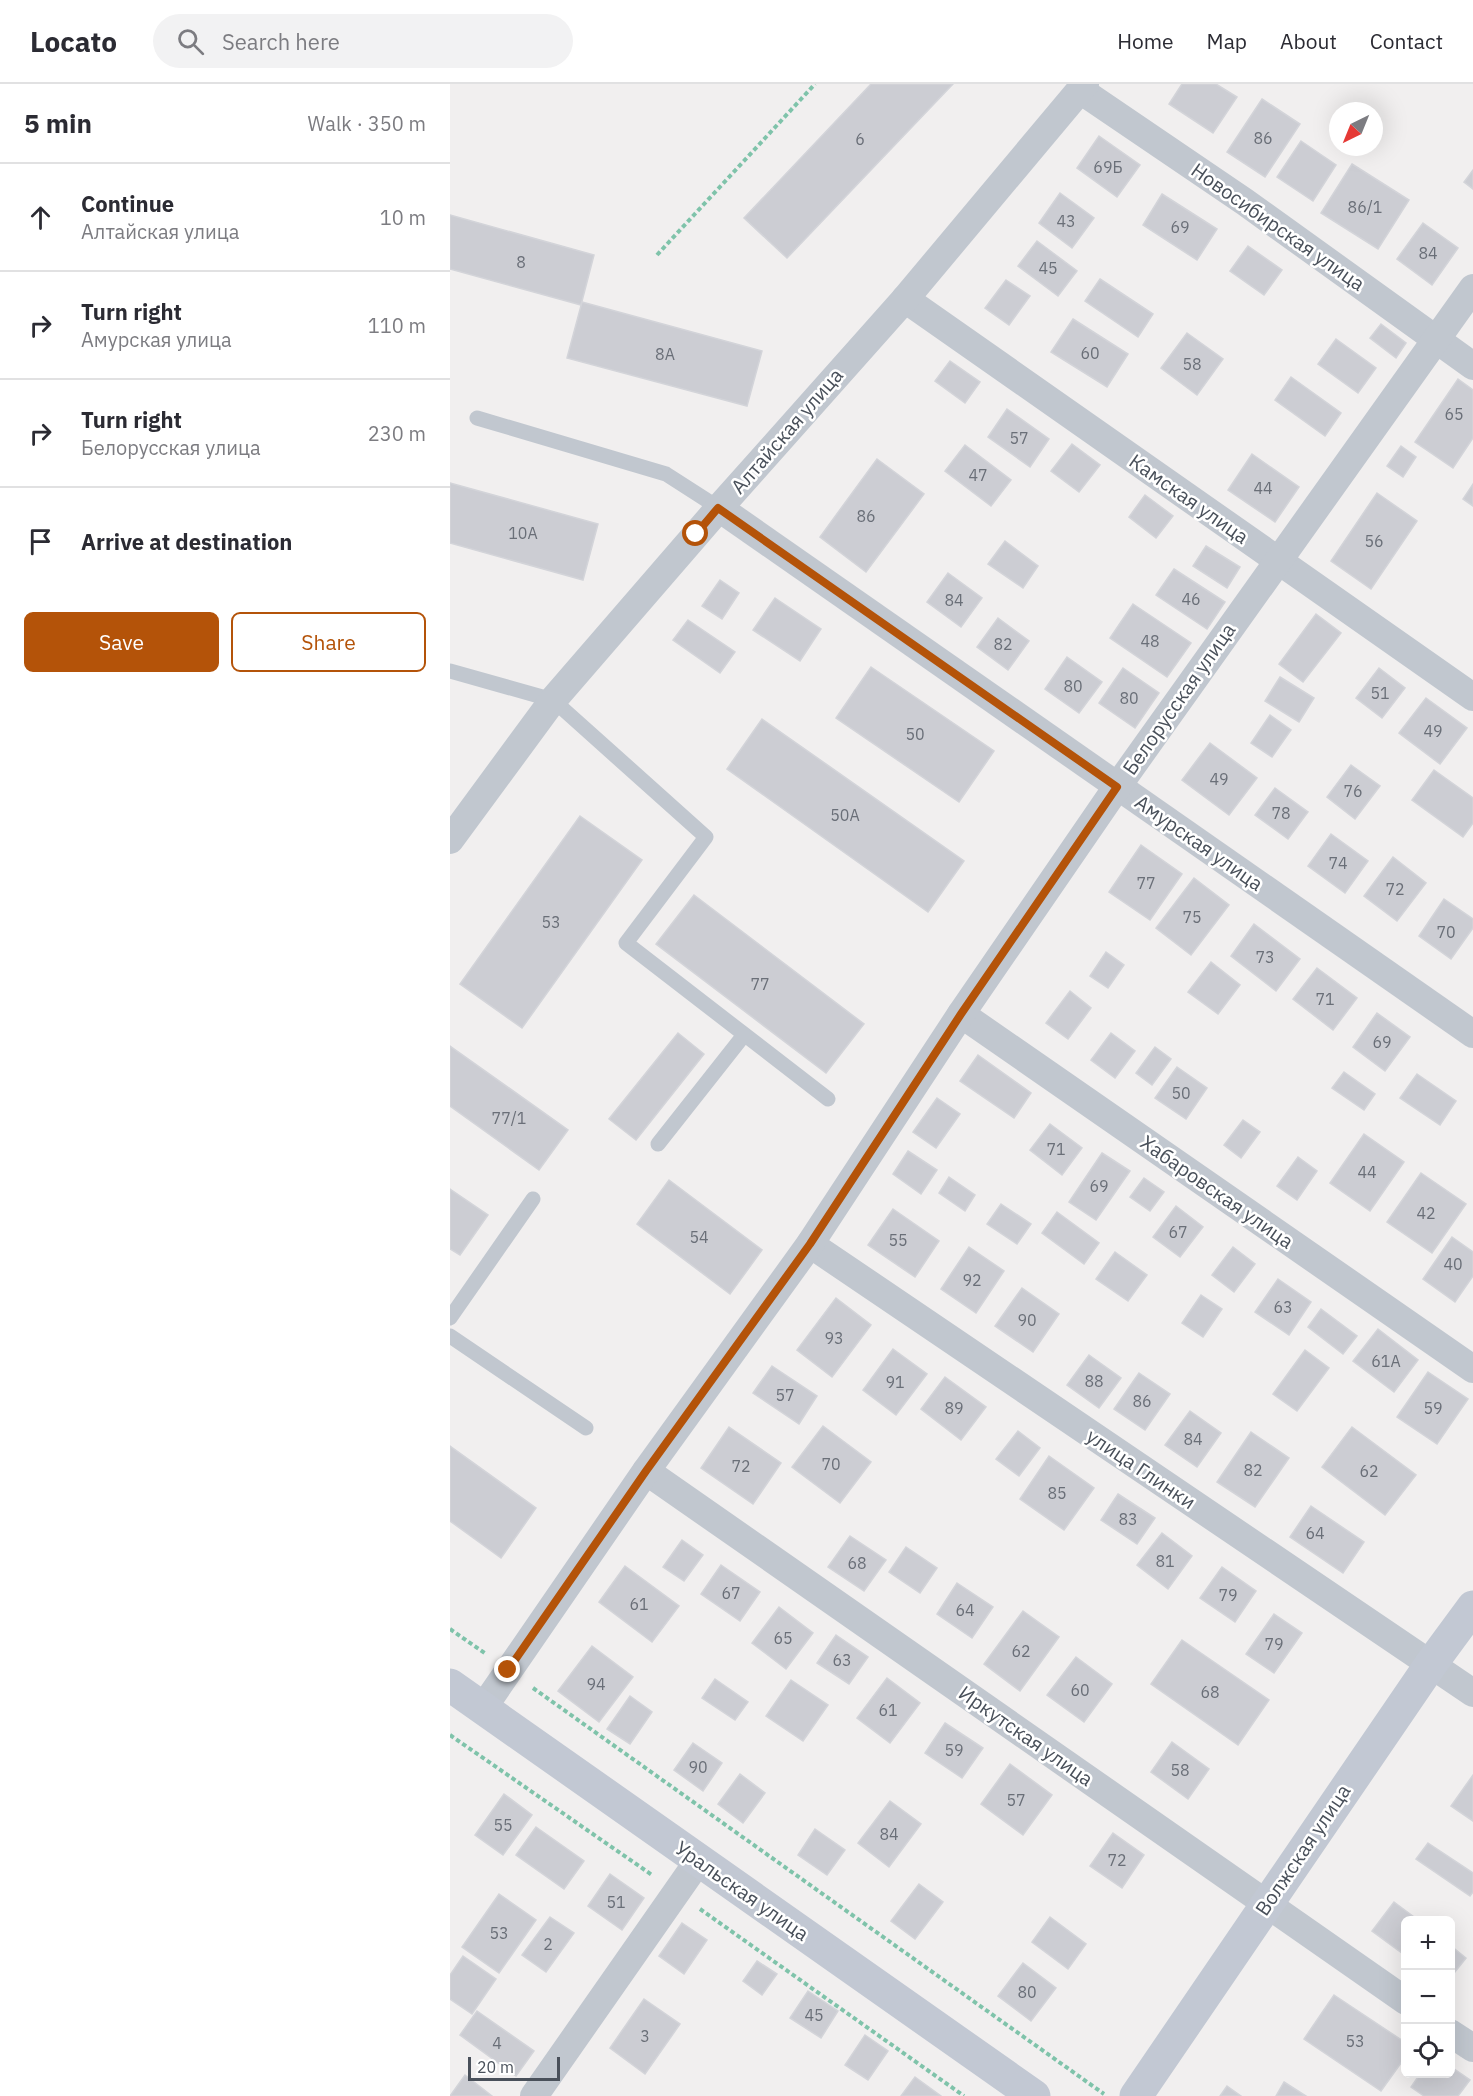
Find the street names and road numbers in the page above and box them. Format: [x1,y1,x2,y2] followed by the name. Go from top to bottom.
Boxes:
[1186,156,1371,297] street label: Новосибирская улица
[724,362,849,499] street label: Алтайская улица
[1124,447,1255,550] street label: Камская улица
[1116,617,1241,780] street label: Белорусская улица
[1130,788,1269,897] street label: Амурская улица
[1135,1129,1299,1255] street label: Хабаровская улица
[1081,1422,1201,1515] street label: улица Глинки
[954,1679,1099,1792] street label: Иркутская улица
[1249,1779,1357,1921] street label: Волжская улица
[670,1834,815,1947] street label: Уральская улица

